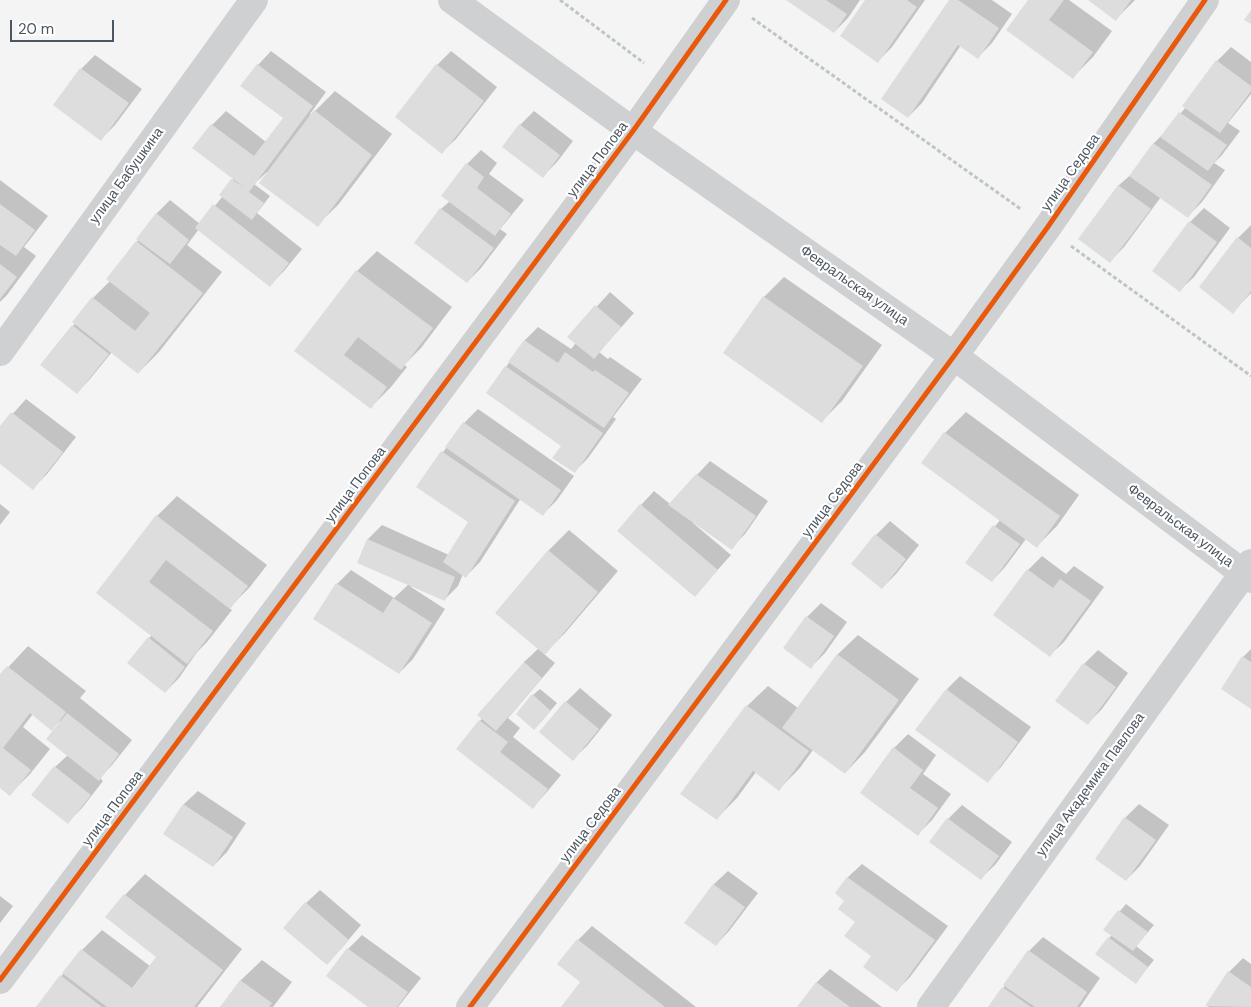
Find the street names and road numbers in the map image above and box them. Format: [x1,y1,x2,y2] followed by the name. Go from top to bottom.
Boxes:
[564,119,632,201] street label: улица Попова
[87,125,167,227] street label: улица Бабушкина
[1038,131,1104,215] street label: улица Седова
[797,242,911,330] street label: Февральская улица
[322,444,390,526] street label: улица Попова
[799,459,867,541] street label: улица Седова
[1124,481,1236,571] street label: Февральская улица
[1033,710,1149,860] street label: улица Академика Павлова
[79,768,147,850] street label: улица Попова
[557,784,625,866] street label: улица Седова

